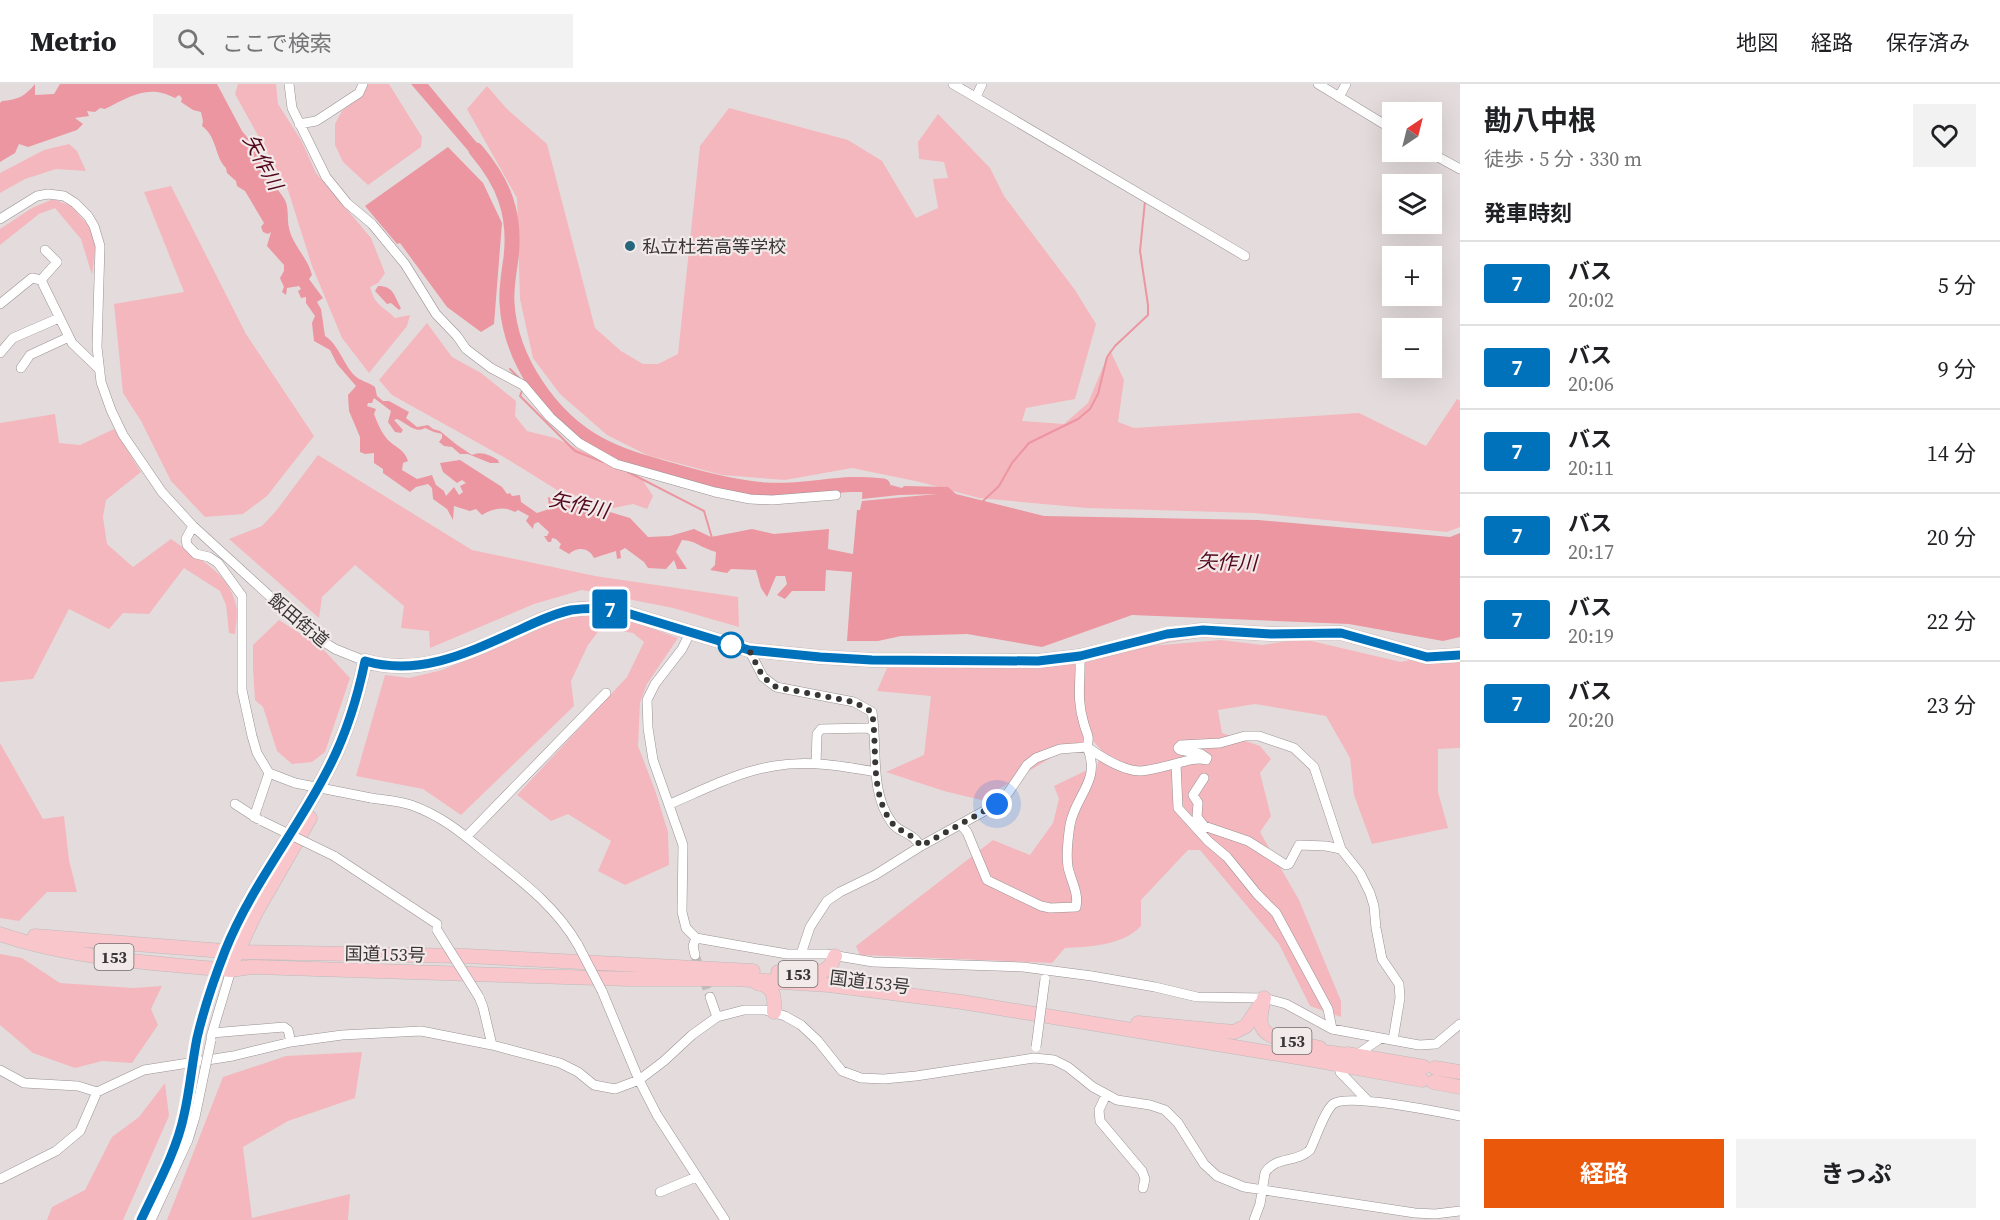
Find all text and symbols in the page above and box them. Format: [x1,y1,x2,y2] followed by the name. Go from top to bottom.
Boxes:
[153,14,573,68] search box
[30,22,117,60] text: Metrio
[174,25,207,58] icon: search
[222,28,332,58] text: ここで検索
[1736,28,1778,57] text: 地図
[1811,28,1853,57] text: 経路
[1886,28,1970,57] text: 保存済み
[1484,101,1596,139] text: 勘八中根
[1382,102,1442,162] north arrow
[1382,102,1442,378] map controls
[1913,104,1976,167] button: heart
[237,129,290,197] water label: 矢作川
[1484,145,1642,173] text: 徒歩 · 5 分 · 330 m
[1382,174,1442,234] button: layers
[1484,198,1572,228] text: 発車時刻
[642,234,786,259] place label: 私立杜若高等学校
[623,239,637,253] marker: 私立杜若高等学校
[1382,246,1442,306] button: +
[1568,256,1612,286] text: バス
[1511,269,1523,298] text: 7
[1938,270,1976,300] text: 5 分
[1568,286,1614,314] text: 20:02
[1382,318,1442,378] button: −
[1568,340,1612,370] text: バス
[1511,353,1523,382] text: 7
[1938,354,1976,384] text: 9 分
[1568,370,1614,398] text: 20:06
[1568,424,1612,454] text: バス
[1511,437,1523,466] text: 7
[1927,438,1976,468] text: 14 分
[1568,454,1614,482] text: 20:11
[547,485,613,525] water label: 矢作川
[1568,508,1612,538] text: バス
[1511,521,1523,550] text: 7
[1927,522,1976,552] text: 20 分
[1568,538,1614,566] text: 20:17
[1197,547,1259,577] water label: 矢作川
[263,587,335,653] street label: 飯田街道
[590,590,630,628] line badge: 7
[1568,592,1612,622] text: バス
[604,595,616,624] text: 7
[1511,605,1523,634] text: 7
[1927,606,1976,636] text: 22 分
[1568,622,1614,650] text: 20:19
[718,632,744,658] unlabelled marker
[1568,676,1612,706] text: バス
[1511,689,1523,718] text: 7
[1927,690,1976,720] text: 23 分
[1568,706,1614,734] text: 20:20
[982,789,1012,819] your location
[344,941,426,967] street label: 国道153号
[94,944,134,970] road number: 153
[778,961,818,987] road number: 153
[828,965,912,999] street label: 国道153号
[1272,1028,1312,1054] road number: 153
[1484,1139,1724,1208] button: 経路
[1736,1139,1976,1208] button: きっぷ

